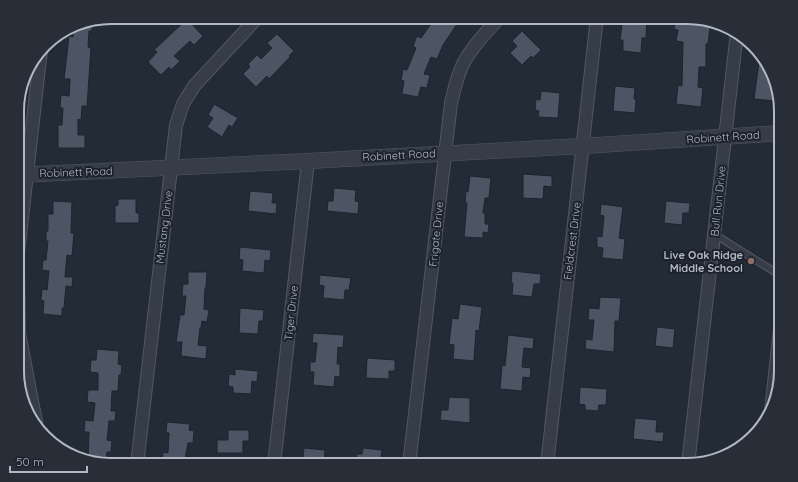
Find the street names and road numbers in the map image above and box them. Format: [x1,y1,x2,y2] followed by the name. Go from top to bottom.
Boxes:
[686,127,760,147] street label: Robinett Road
[362,146,436,164] street label: Robinett Road
[39,164,113,180] street label: Robinett Road
[707,165,729,237] street label: Bull Run Drive
[153,190,175,264] street label: Mustang Drive
[426,201,446,267] street label: Frigate Drive
[560,201,584,281] street label: Fieldcrest Drive
[281,285,301,341] street label: Tiger Drive

